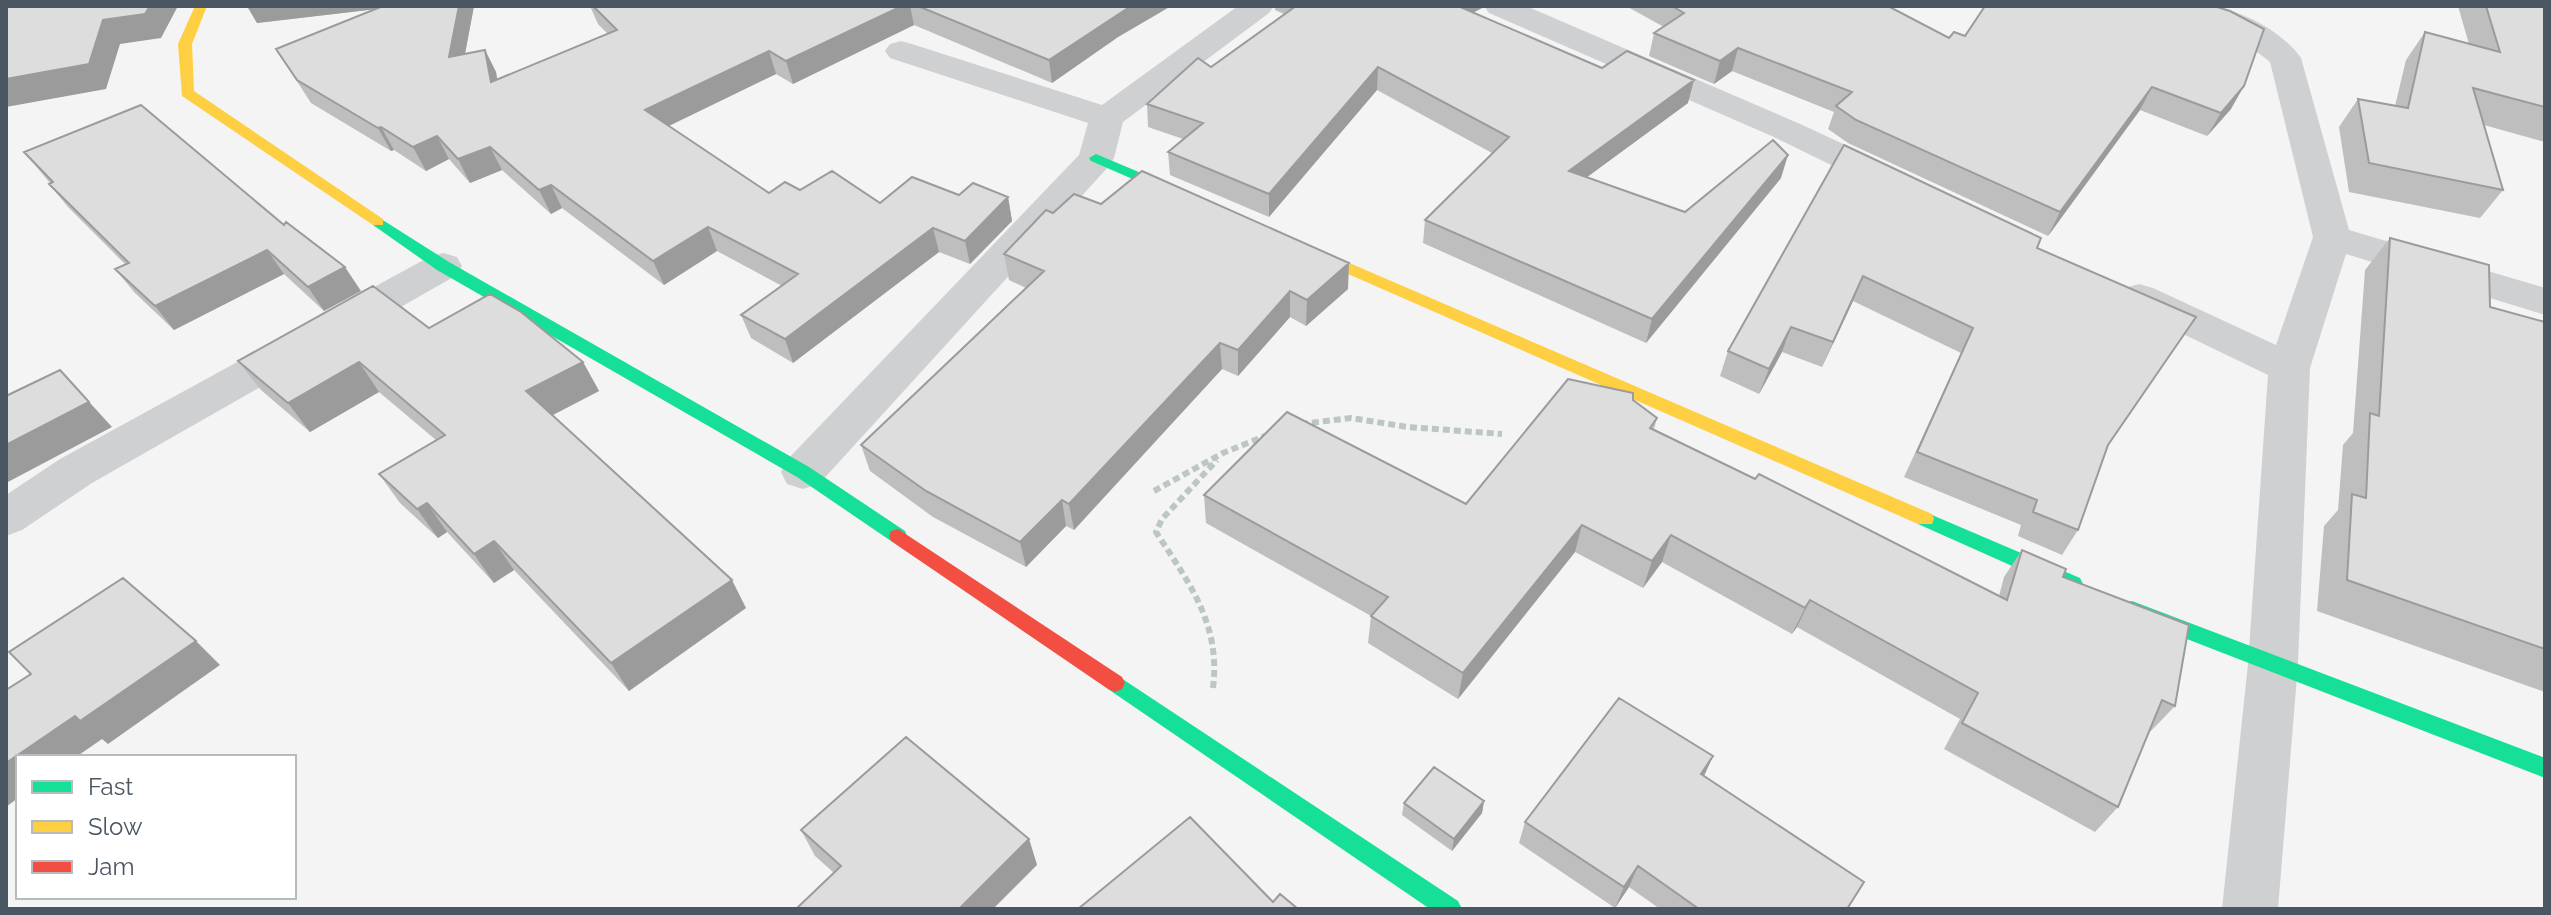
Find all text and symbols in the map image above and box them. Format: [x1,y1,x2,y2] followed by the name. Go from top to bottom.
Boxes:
[16,755,296,899] legend
[88,772,133,801] text: Fast
[88,812,143,841] text: Slow
[88,852,134,881] text: Jam

